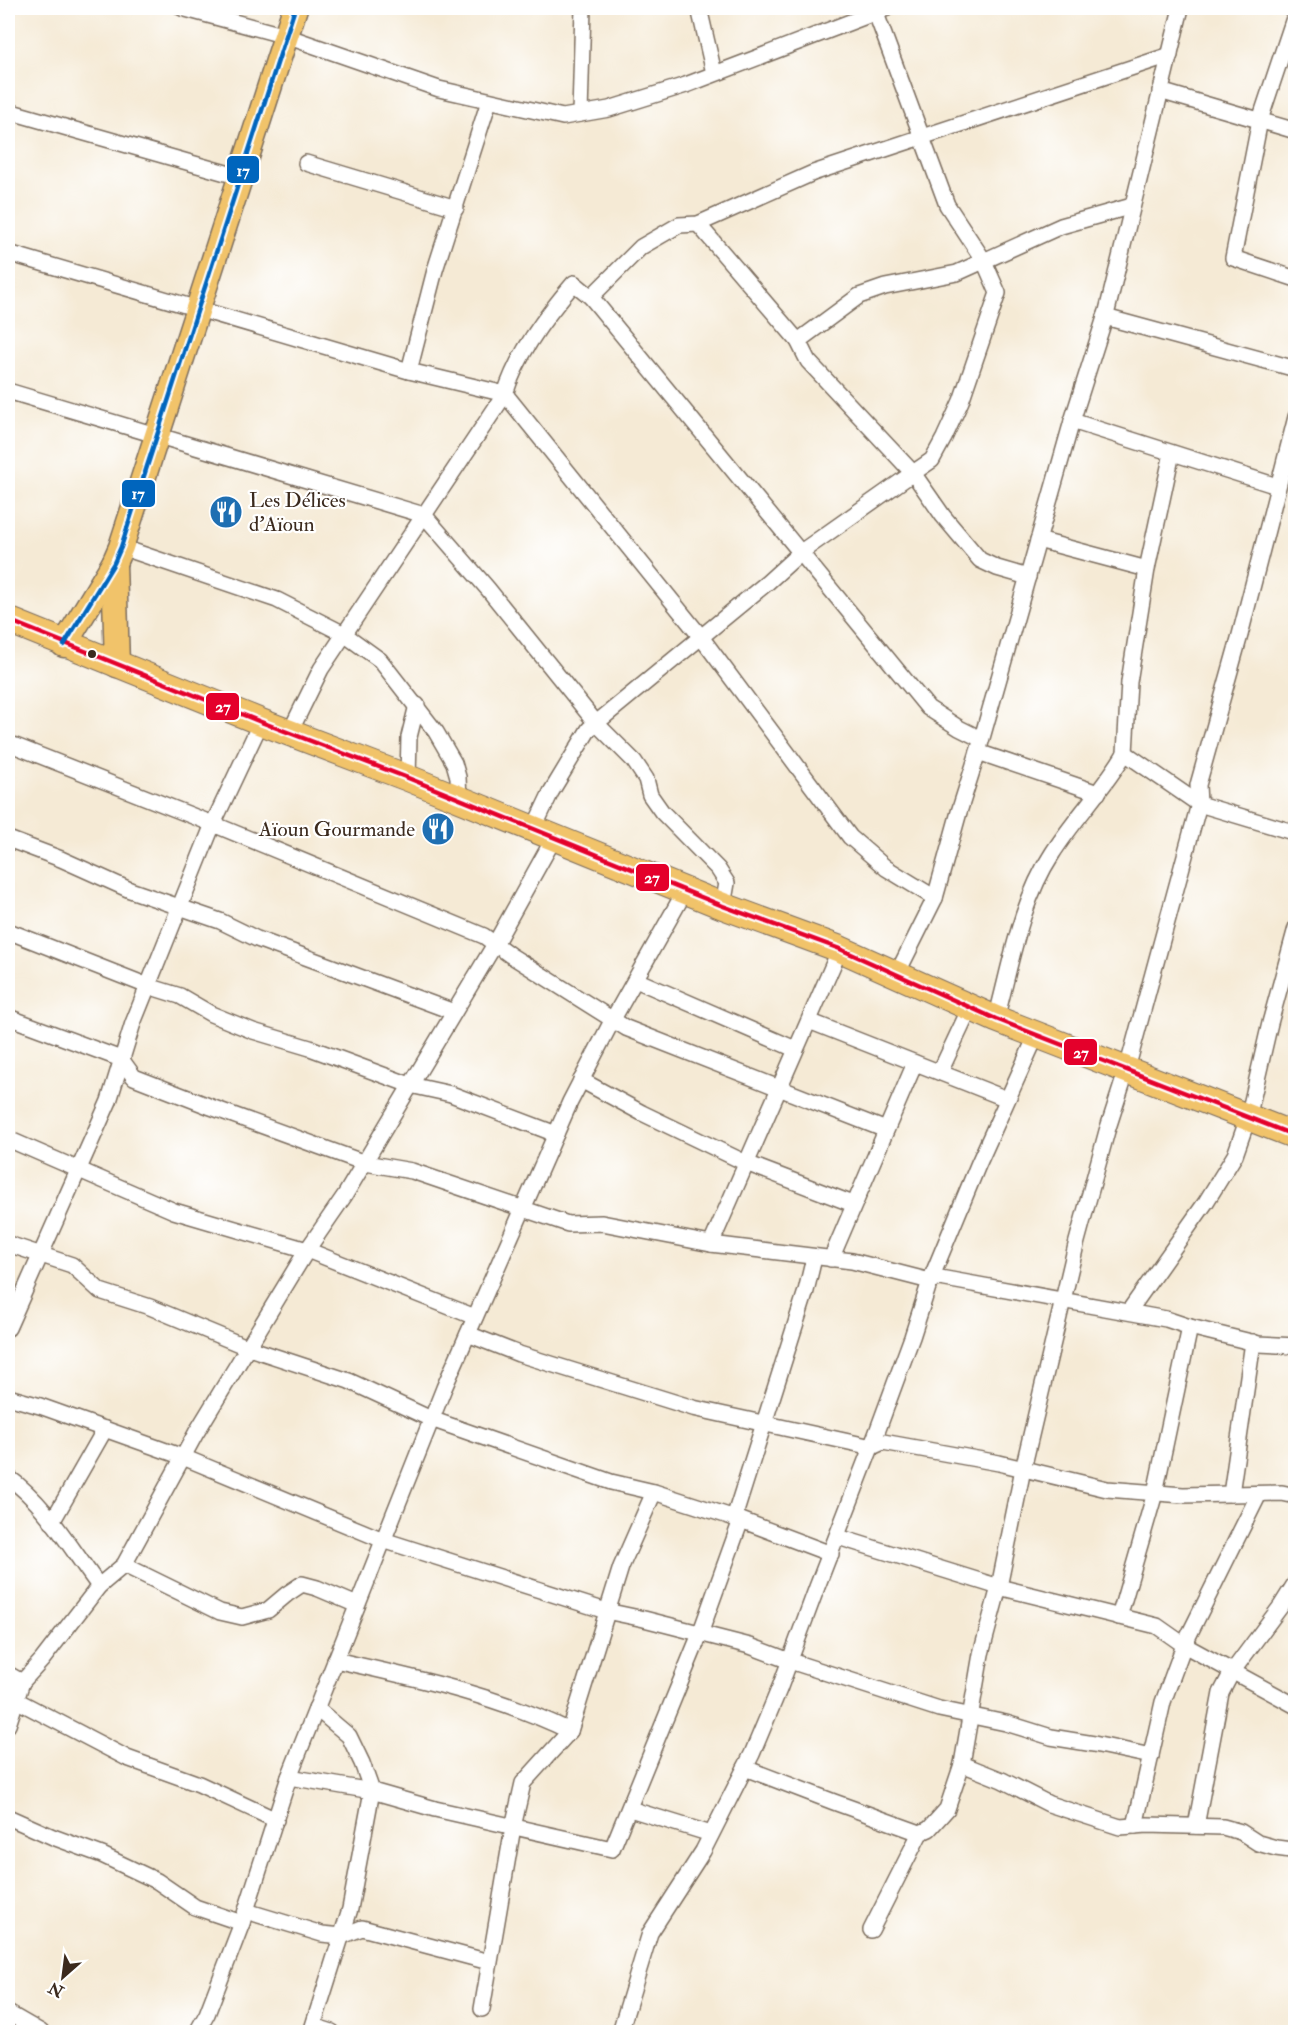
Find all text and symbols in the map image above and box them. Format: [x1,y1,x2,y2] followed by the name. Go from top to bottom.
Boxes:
[226,155,260,184] line badge: 17
[236,161,250,181] text: 17
[121,479,156,508] line badge: 17
[131,484,145,504] text: 17
[249,487,346,538] place label: Les Délices d'Aïoun
[208,494,244,530] restaurant icon: Les Délices d'Aïoun
[86,648,98,660] unlabelled marker
[205,692,240,721] line badge: 27
[215,697,231,717] text: 27
[420,811,456,847] restaurant icon: Aïoun Gourmande
[258,816,415,843] place label: Aïoun Gourmande
[635,863,670,892] line badge: 27
[644,868,660,888] text: 27
[1063,1038,1098,1066] line badge: 27
[1073,1043,1089,1063] text: 27
[33,1947,93,2007] north arrow
[45,1977,68,2002] text: N

